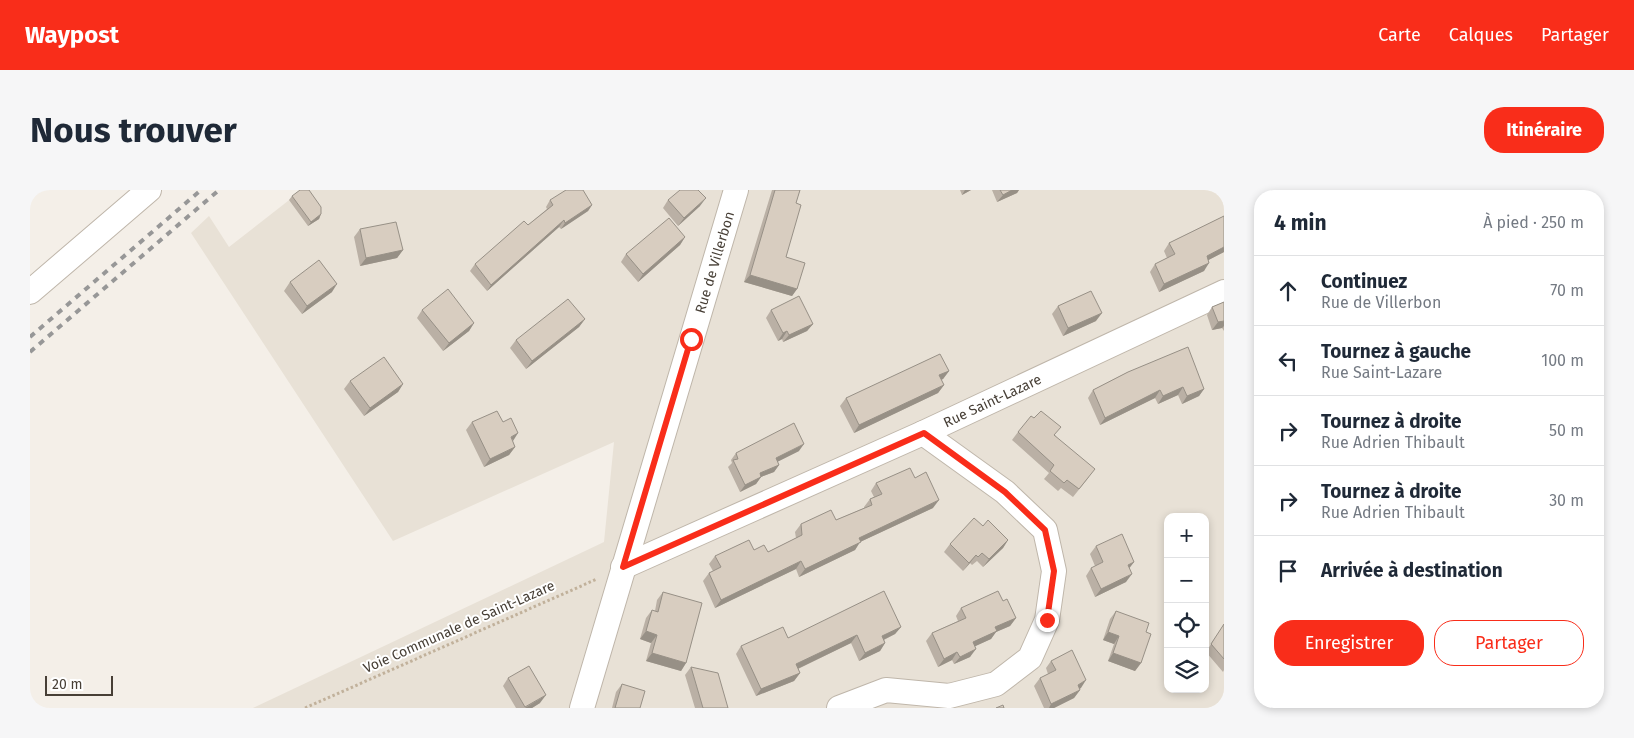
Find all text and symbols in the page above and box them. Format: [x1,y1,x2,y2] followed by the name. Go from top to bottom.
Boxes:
[25,21,119,49] text: Waypost
[1378,24,1421,46] text: Carte
[1449,24,1513,46] text: Calques
[1541,24,1609,46] text: Partager
[1484,107,1604,153] button: Itinéraire
[30,109,237,151] text: Nous trouver
[691,209,738,315] street label: Rue de Villerbon
[1274,210,1327,236] text: 4 min
[1483,213,1584,232] text: À pied · 250 m
[1321,270,1407,293] text: Continuez
[1274,277,1302,305] icon: ahead
[1550,281,1584,300] text: 70 m
[1321,293,1441,312] text: Rue de Villerbon
[680,328,703,351] route start
[1321,340,1471,363] text: Tournez à gauche
[1274,347,1302,375] icon: left
[1541,351,1584,370] text: 100 m
[1321,363,1442,382] text: Rue Saint-Lazare
[941,370,1044,431] street label: Rue Saint-Lazare
[1321,410,1462,433] text: Tournez à droite
[1274,417,1302,445] icon: right
[1549,421,1584,440] text: 50 m
[1321,433,1465,452] text: Rue Adrien Thibault
[1321,480,1462,503] text: Tournez à droite
[1274,487,1302,515] icon: right
[1549,491,1584,510] text: 30 m
[1321,503,1465,522] text: Rue Adrien Thibault
[1164,513,1209,693] map controls
[1164,513,1209,558] button: +
[1274,557,1302,585] icon: arrive
[1164,558,1209,603] button: −
[1321,559,1503,582] text: Arrivée à destination
[361,577,557,677] street label: Voie Communale de Saint-Lazare
[1164,603,1209,648] button: locate
[1036,609,1059,632] route end
[1274,620,1424,666] button: Enregistrer
[1434,620,1584,666] button: Partager
[1164,648,1209,693] button: layers
[45,673,112,696] scale bar
[52,676,82,693] text: 20 m

